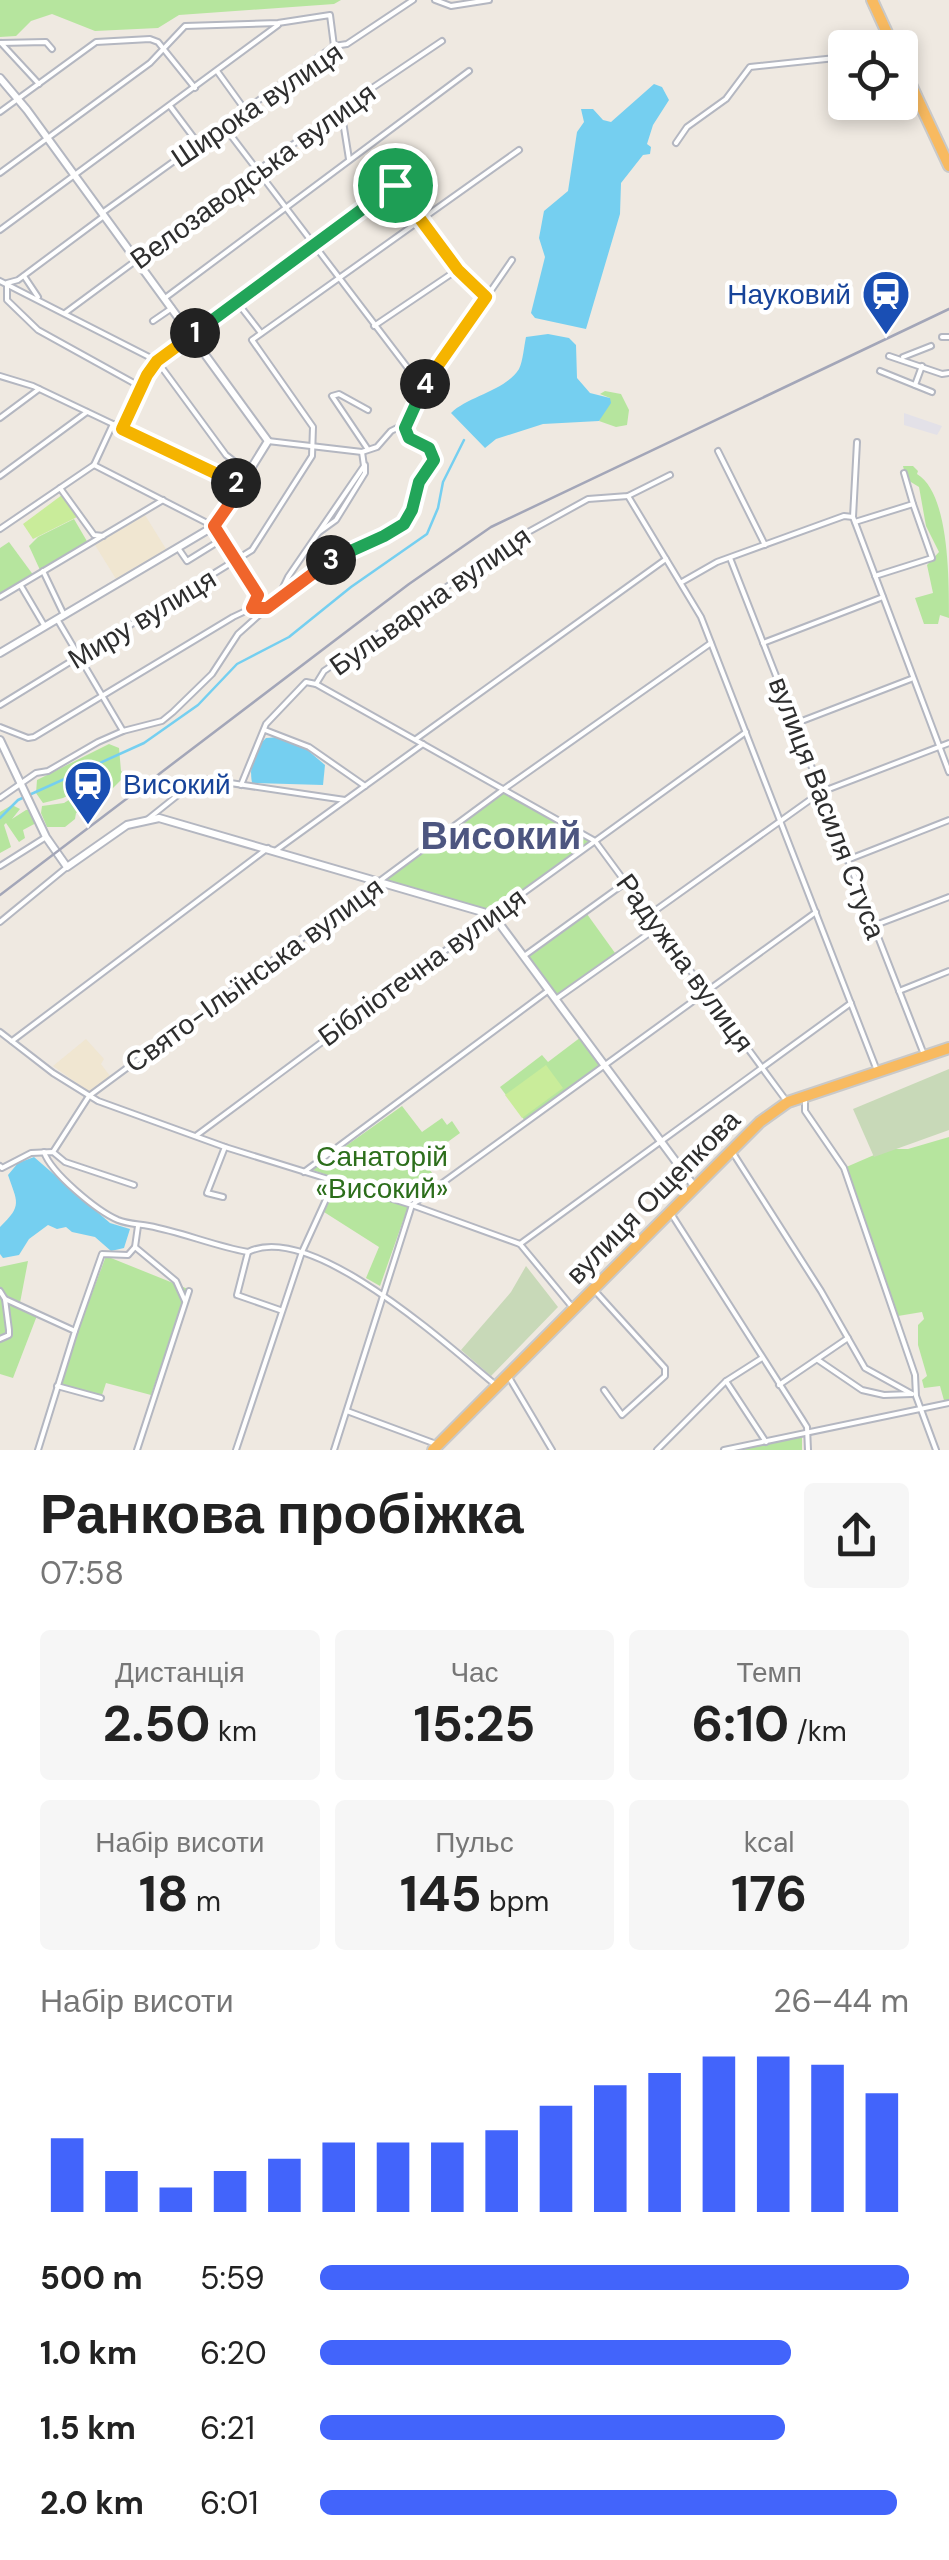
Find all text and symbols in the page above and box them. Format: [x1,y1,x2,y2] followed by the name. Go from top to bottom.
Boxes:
[828,30,918,120] map controls
[828,30,918,120] button: locate
[164,34,350,176] street label: Широка вулиця
[123,74,383,278] street label: Велозаводська вулиця
[353,143,438,228] pin
[368,158,423,213] icon: arrive
[860,268,912,336] station icon: Науковий
[727,276,851,313] place label: Науковий
[170,308,220,358] pin: 1
[190,314,200,351] text: 1
[400,359,450,409] pin: 4
[416,365,434,402] text: 4
[211,458,261,508] pin: 2
[228,464,244,501] text: 2
[322,518,538,684] street label: Бульварна вулиця
[306,535,356,585] pin: 3
[323,541,339,578] text: 3
[61,560,223,678] street label: Миру вулиця
[760,672,894,945] street label: вулиця Василя Стуса
[62,758,114,826] station icon: Високий
[123,766,231,803] place label: Високий
[421,811,581,861] district label: Високий
[608,866,762,1060] street label: Радужна вулиця
[118,869,390,1081] street label: Свято-Ільїнська вулиця
[311,879,533,1055] street label: Бібліотечна вулиця
[558,1102,748,1292] street label: вулиця Ощепкова
[315,1138,449,1207] park label: Санаторій «Високий»
[40,1478,524,1550] text: Ранкова пробіжка
[804,1483,909,1588] button: share
[40,1552,124,1594] text: 07:58
[115,1654,245,1691] text: Дистанція
[450,1654,499,1691] text: Час
[736,1654,802,1691] text: Темп
[103,1691,210,1757] text: 2.50
[414,1691,535,1757] text: 15:25
[692,1691,789,1757] text: 6:10
[210,1713,257,1750] text: km
[789,1713,847,1750] text: /km
[95,1824,264,1861] text: Набір висоти
[435,1824,514,1861] text: Пульс
[744,1824,794,1861] text: kcal
[139,1861,189,1927] text: 18
[400,1861,482,1927] text: 145
[731,1861,807,1927] text: 176
[189,1883,221,1920] text: m
[482,1883,549,1920] text: bpm
[40,1980,234,2022] text: Набір висоти
[773,1980,909,2022] text: 26–44 m
[40,2257,143,2299] text: 500 m
[200,2257,265,2299] text: 5:59
[40,2332,137,2374] text: 1.0 km
[200,2332,267,2374] text: 6:20
[40,2407,136,2449] text: 1.5 km
[200,2407,255,2449] text: 6:21
[40,2482,144,2524] text: 2.0 km
[200,2482,258,2524] text: 6:01

